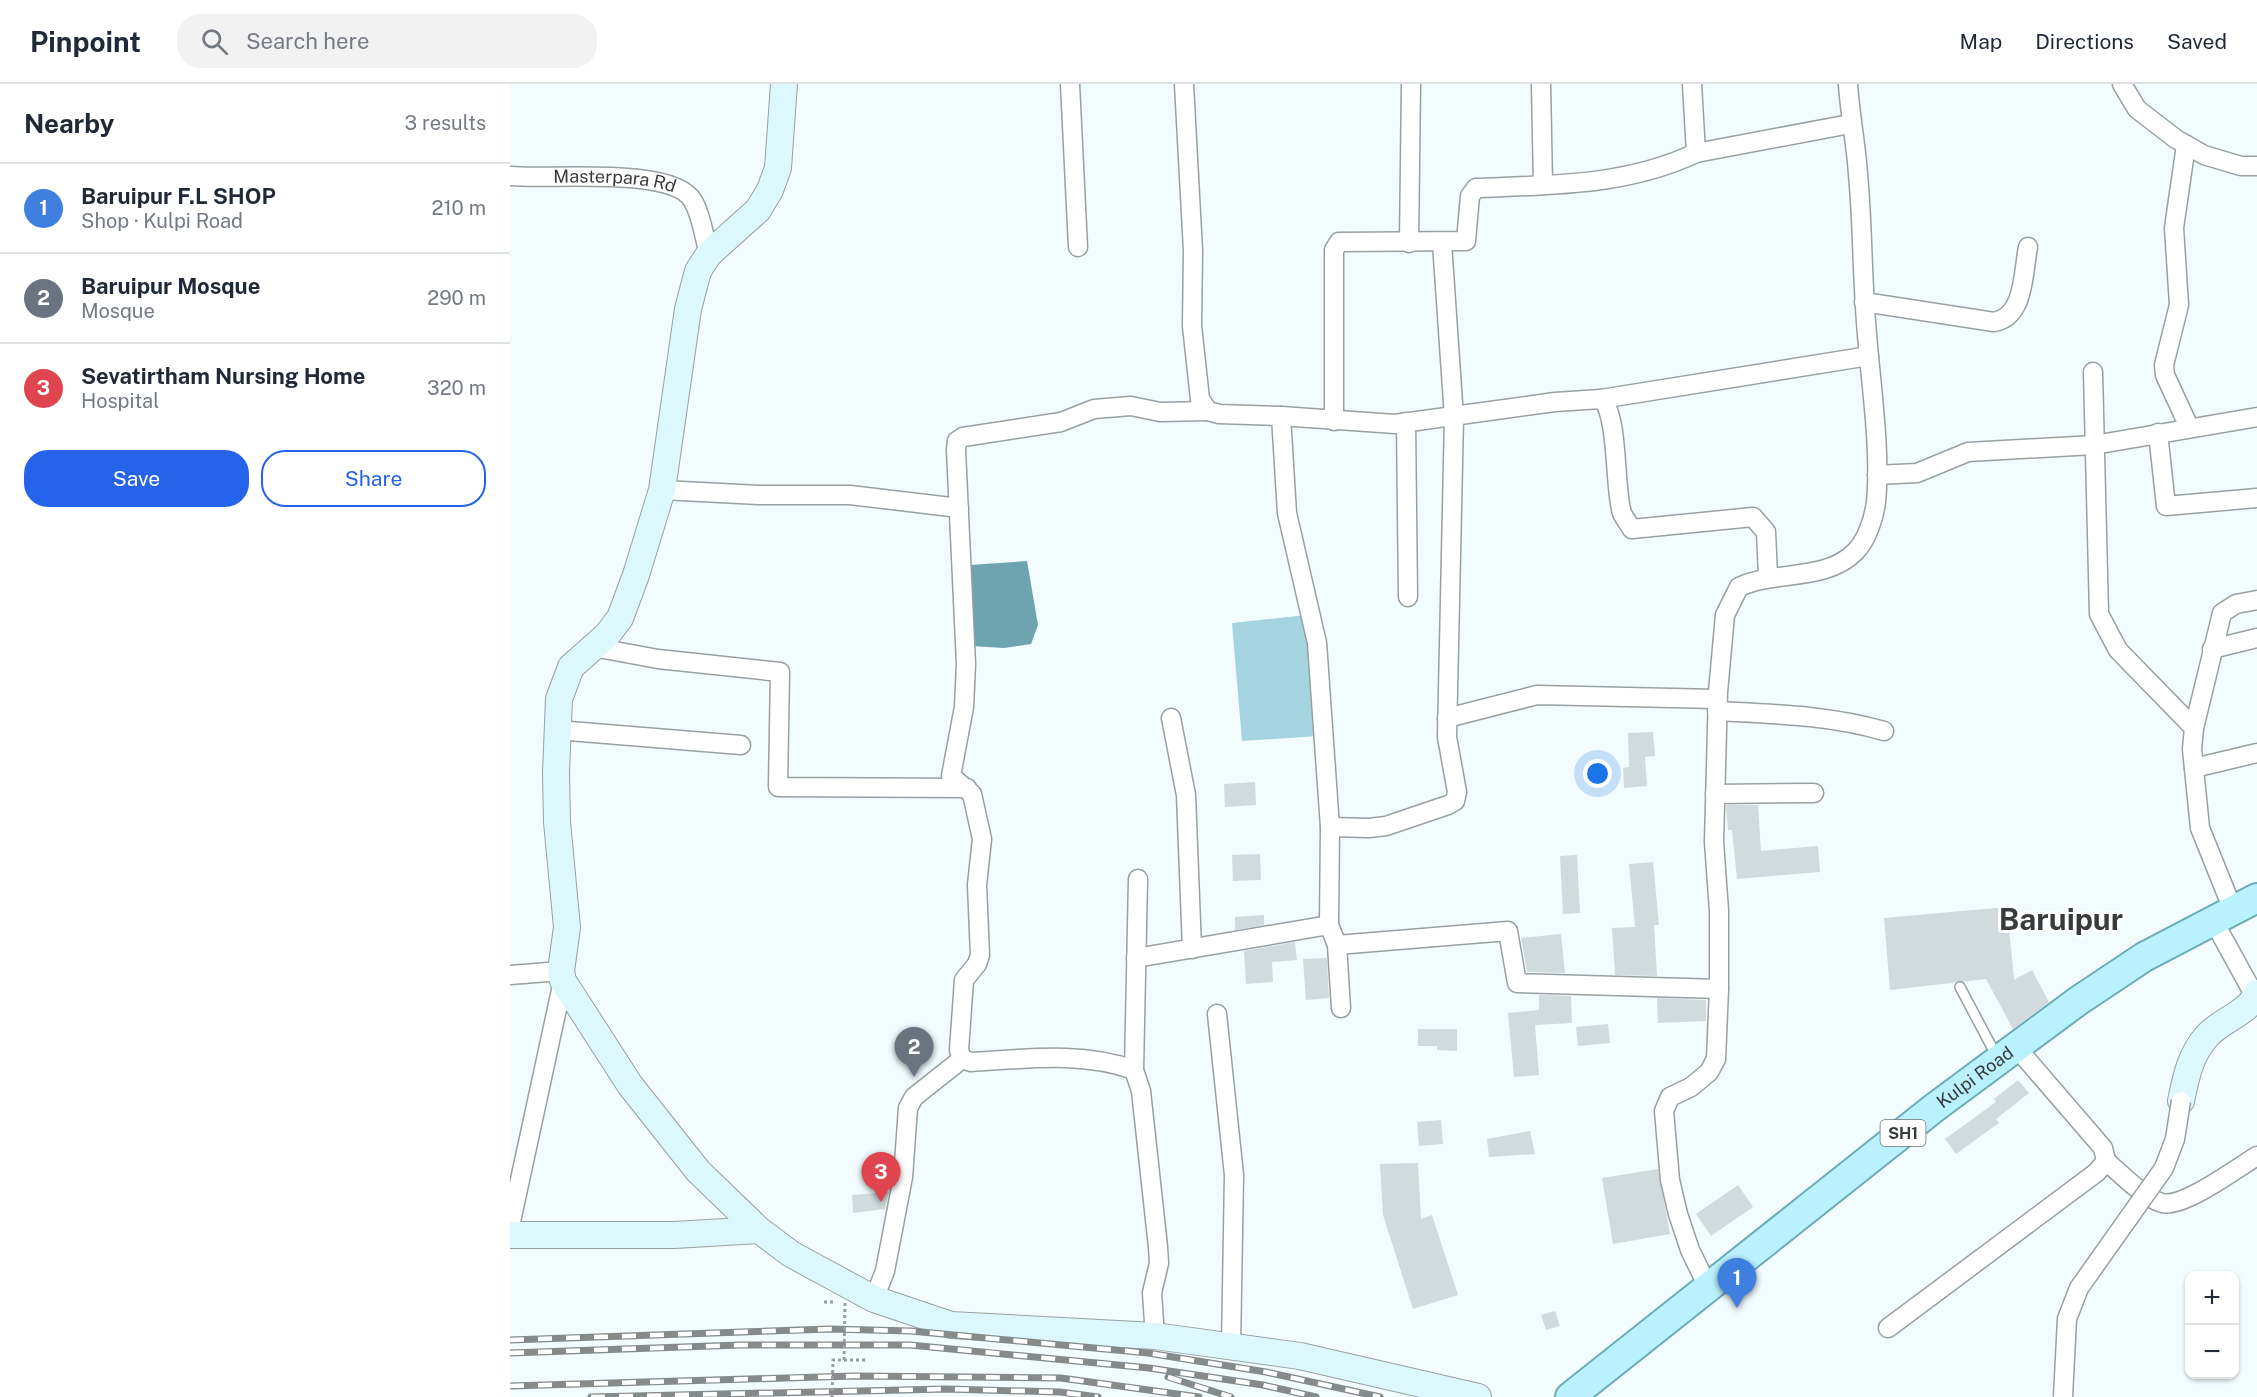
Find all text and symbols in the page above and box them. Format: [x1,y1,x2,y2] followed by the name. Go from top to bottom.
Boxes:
[177,14,597,68] search box
[30,25,141,58] text: Pinpoint
[198,25,231,58] icon: search
[246,28,369,54] text: Search here
[1960,29,2002,54] text: Map
[2035,29,2134,54] text: Directions
[2167,29,2227,54] text: Saved
[24,108,114,139] text: Nearby
[405,111,486,135] text: 3 results
[553,165,679,197] street label: Masterpara Rd
[81,183,276,209] text: Baruipur F.L SHOP
[39,196,48,220] text: 1
[432,196,486,220] text: 210 m
[81,209,243,233] text: Shop · Kulpi Road
[81,273,260,299] text: Baruipur Mosque
[37,286,50,310] text: 2
[427,286,486,310] text: 290 m
[81,299,155,323] text: Mosque
[81,363,365,389] text: Sevatirtham Nursing Home
[37,376,50,400] text: 3
[427,376,486,400] text: 320 m
[81,389,159,413] text: Hospital
[24,450,249,507] button: Save
[261,450,486,507] button: Share
[1583,759,1612,788] your location
[1999,901,2123,937] district label: Baruipur
[894,1028,934,1077] pin: 2
[1932,1042,2017,1112] street label: Kulpi Road
[1880,1120,1926,1146] road number: SH1
[862,1152,901,1202] pin: 3
[1718,1258,1756,1308] pin: 1
[2185,1271,2239,1379] map controls
[2185,1271,2239,1325] button: +
[2185,1325,2239,1379] button: −

